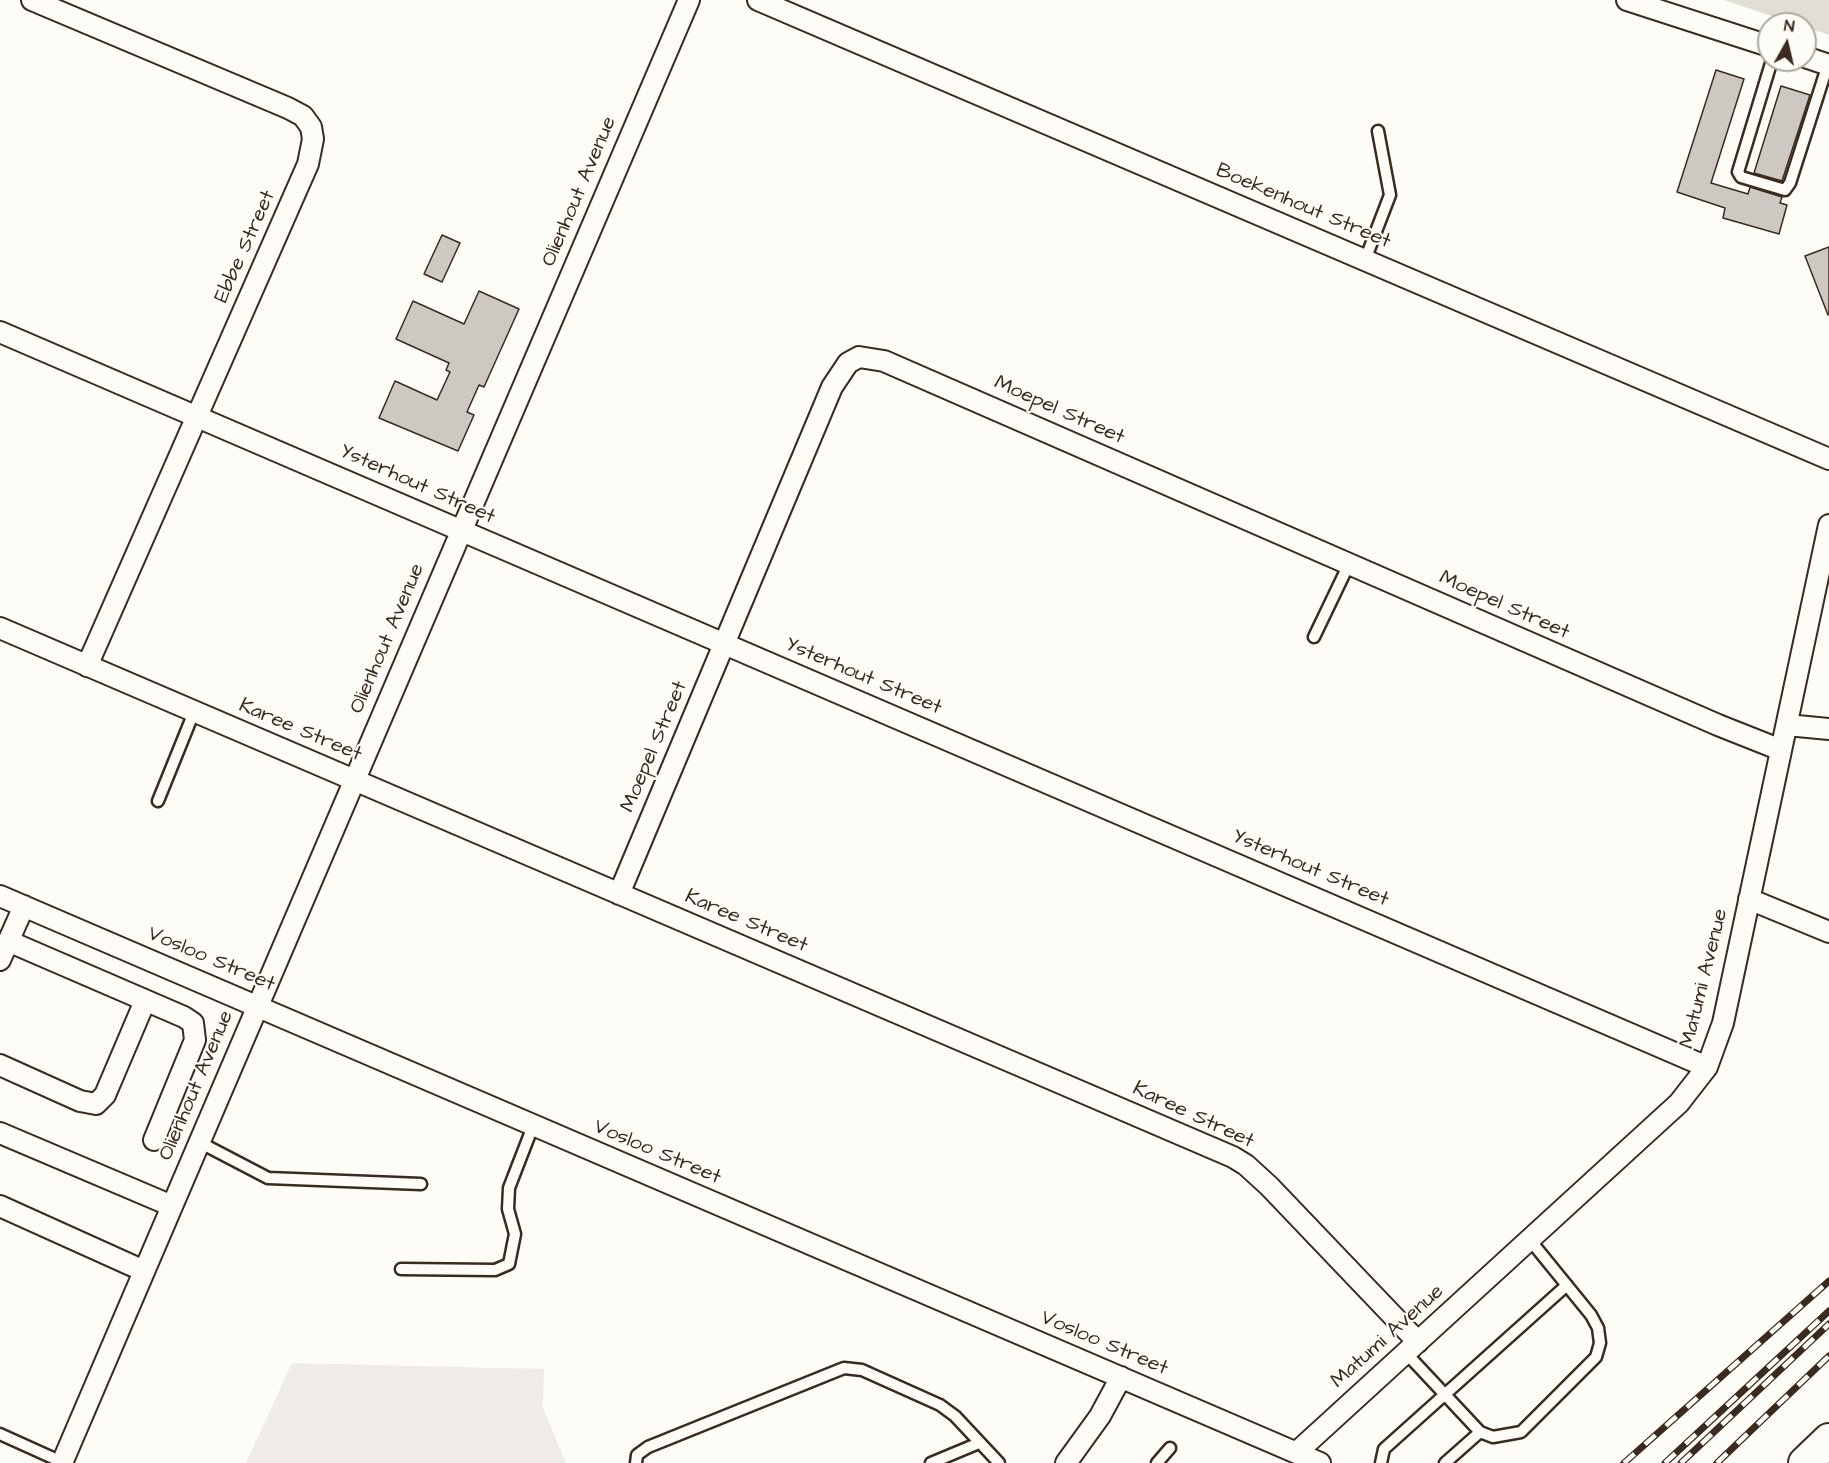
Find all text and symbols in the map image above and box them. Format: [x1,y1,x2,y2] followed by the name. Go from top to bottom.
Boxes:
[1757,12,1817,72] north arrow
[1783,15,1796,38] text: N
[537,113,623,271] street label: Olienhout Avenue
[1212,159,1394,255] street label: Boekenhout Street
[210,187,282,307] street label: Ebbe Street
[990,371,1128,451] street label: Moepel Street
[335,439,499,531] street label: Ysterhout Street
[345,560,431,718] street label: Olienhout Avenue
[1435,566,1573,646] street label: Moepel Street
[781,633,945,721] street label: Ysterhout Street
[616,678,694,816] street label: Moepel Street
[235,694,365,768] street label: Karee Street
[1228,825,1392,913] street label: Ysterhout Street
[681,885,811,959] street label: Karee Street
[1675,906,1735,1052] street label: Matumi Avenue
[144,922,278,998] street label: Vosloo Street
[154,1007,240,1165] street label: Olienhout Avenue
[1128,1077,1258,1155] street label: Karee Street
[590,1115,724,1191] street label: Vosloo Street
[1326,1280,1450,1394] street label: Matumi Avenue
[1037,1306,1171,1382] street label: Vosloo Street

